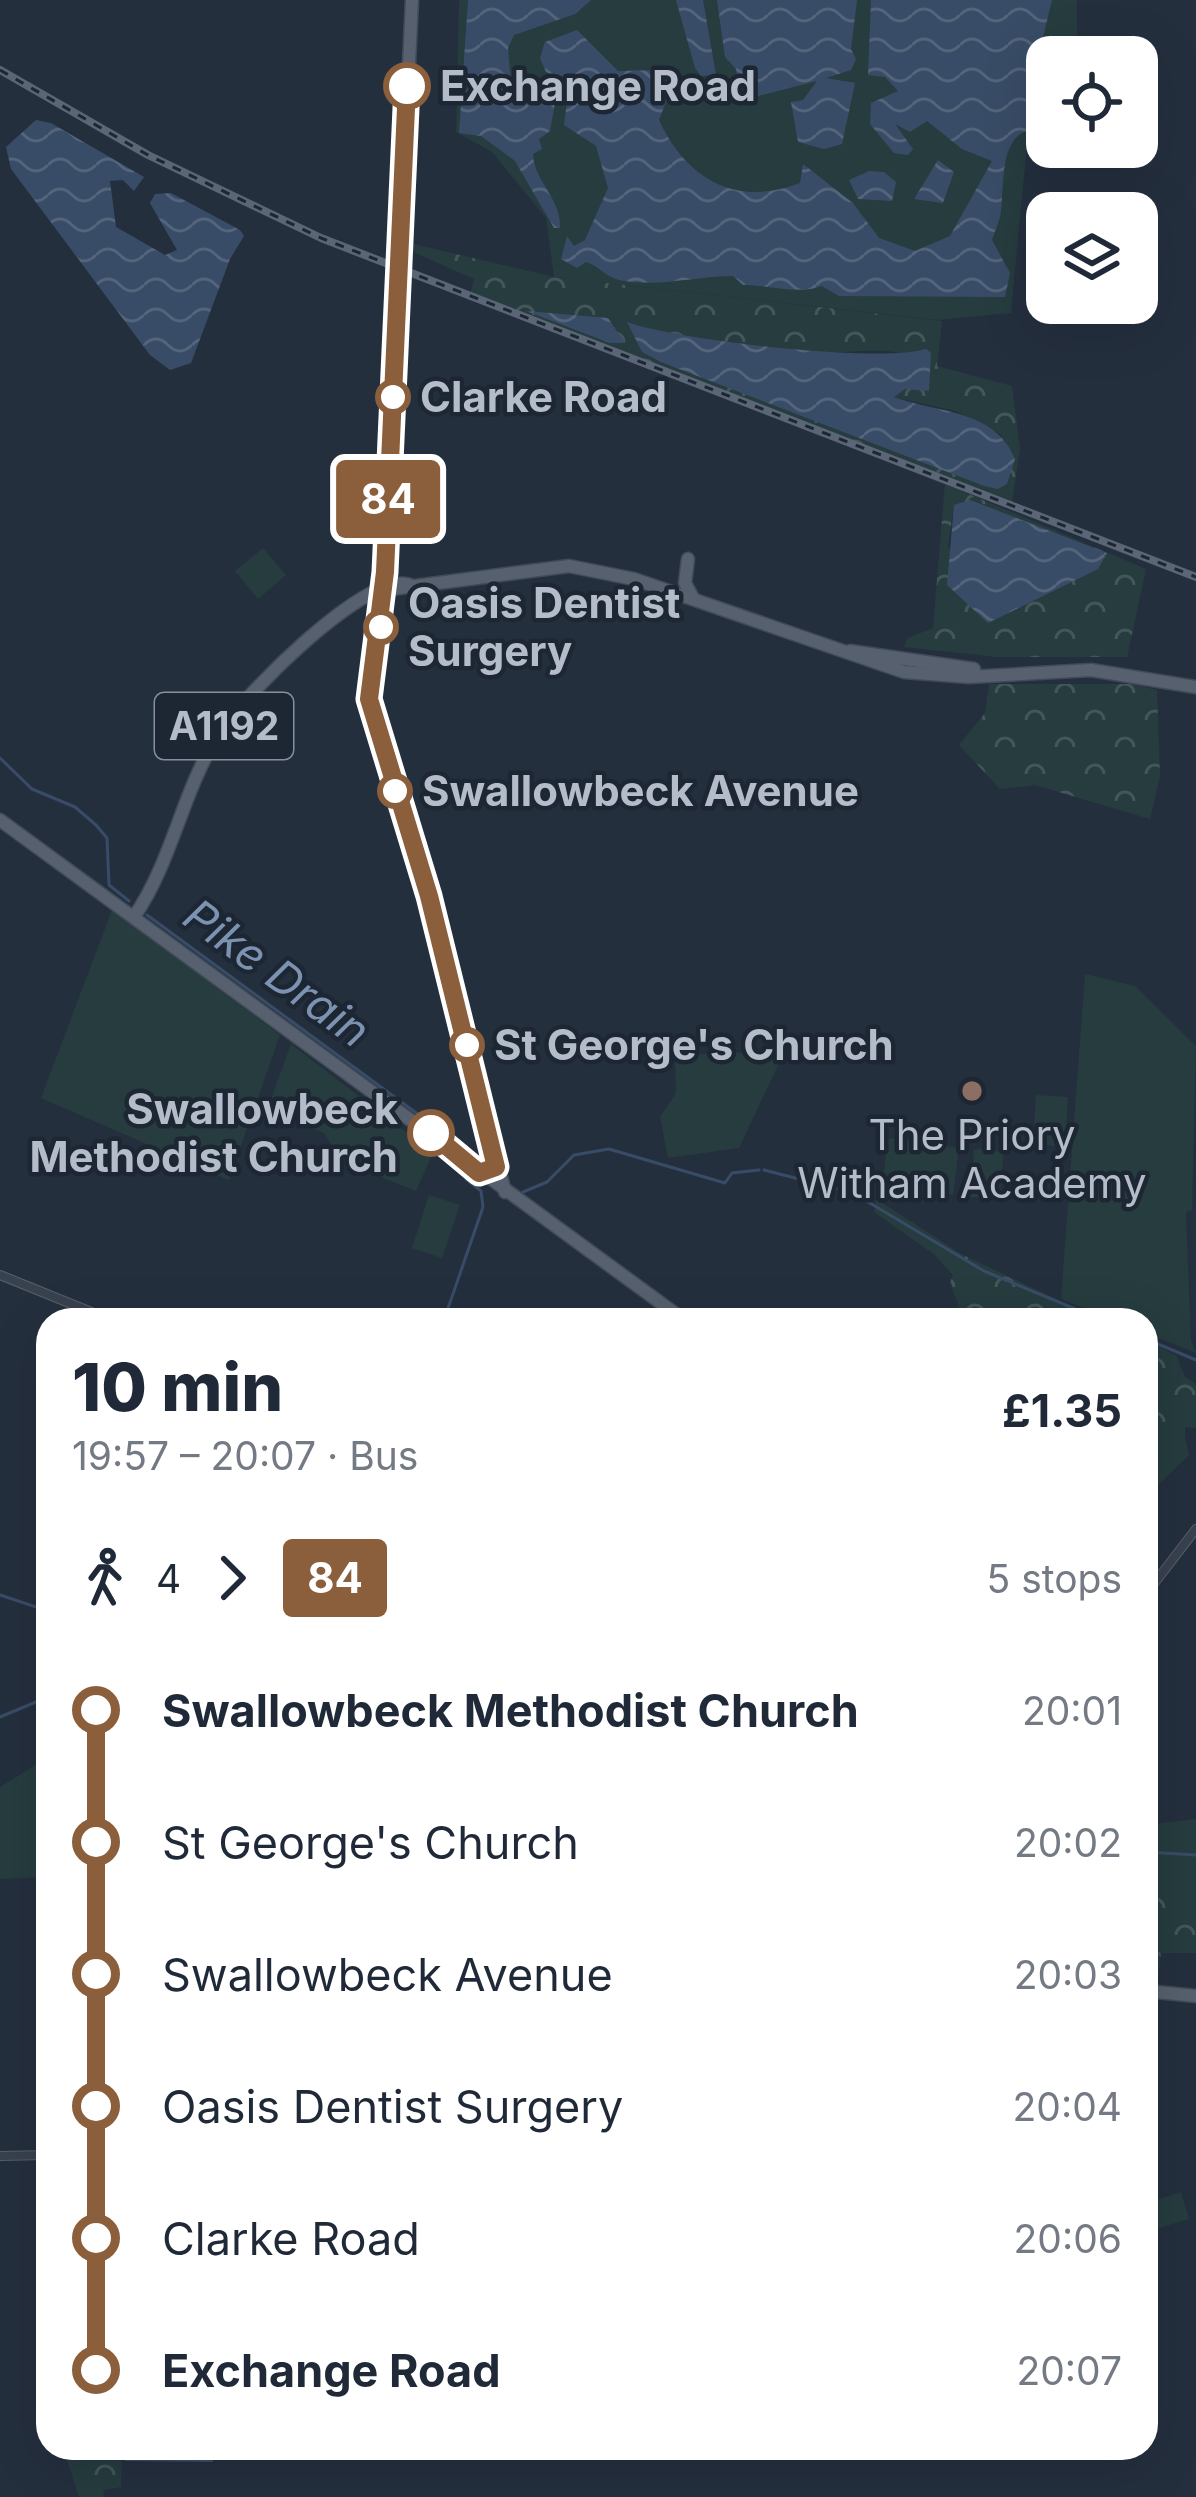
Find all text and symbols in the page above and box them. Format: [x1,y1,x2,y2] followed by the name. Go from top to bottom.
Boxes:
[1026,36,1158,324] map controls
[1026,36,1158,168] button: locate
[440,60,756,111] place label: Exchange Road
[385,64,429,108] marker: Exchange Road
[1026,192,1158,324] button: layers
[420,371,667,422] place label: Clarke Road
[377,381,409,413] marker: Clarke Road
[334,460,442,538] line badge: 84
[360,473,416,524] text: 84
[408,577,680,676] place label: Oasis Dentist Surgery
[365,611,397,643] marker: Oasis Dentist Surgery
[155,693,293,759] road number: A1192
[422,765,859,816] place label: Swallowbeck Avenue
[379,775,411,807] marker: Swallowbeck Avenue
[174,887,381,1058] water label: Pike Drain
[494,1019,894,1070] place label: St George's Church
[451,1029,483,1061] marker: St George's Church
[959,1078,985,1104] marker: The Priory Witham Academy
[29,1083,399,1182] place label: Swallowbeck Methodist Church
[797,1109,1147,1208] place label: The Priory Witham Academy
[409,1111,453,1155] marker: Swallowbeck Methodist Church
[72,1347,283,1427] text: 10 min
[1002,1383,1122,1438] text: £1.35
[72,1432,418,1479] text: 19:57 – 20:07 · Bus
[72,1545,138,1611] icon: walk
[199,1545,265,1611] icon: forward
[307,1552,363,1603] text: 84
[156,1555,181,1602] text: 4
[987,1555,1122,1602] text: 5 stops
[162,1683,859,1738] text: Swallowbeck Methodist Church
[1022,1687,1122,1734] text: 20:01
[162,1815,579,1870] text: St George's Church
[1014,1819,1122,1866] text: 20:02
[162,1947,613,2002] text: Swallowbeck Avenue
[1014,1951,1122,1998] text: 20:03
[162,2079,623,2134] text: Oasis Dentist Surgery
[1013,2083,1122,2130] text: 20:04
[162,2211,420,2266] text: Clarke Road
[1014,2215,1122,2262] text: 20:06
[162,2343,501,2398] text: Exchange Road
[1016,2347,1122,2394] text: 20:07

